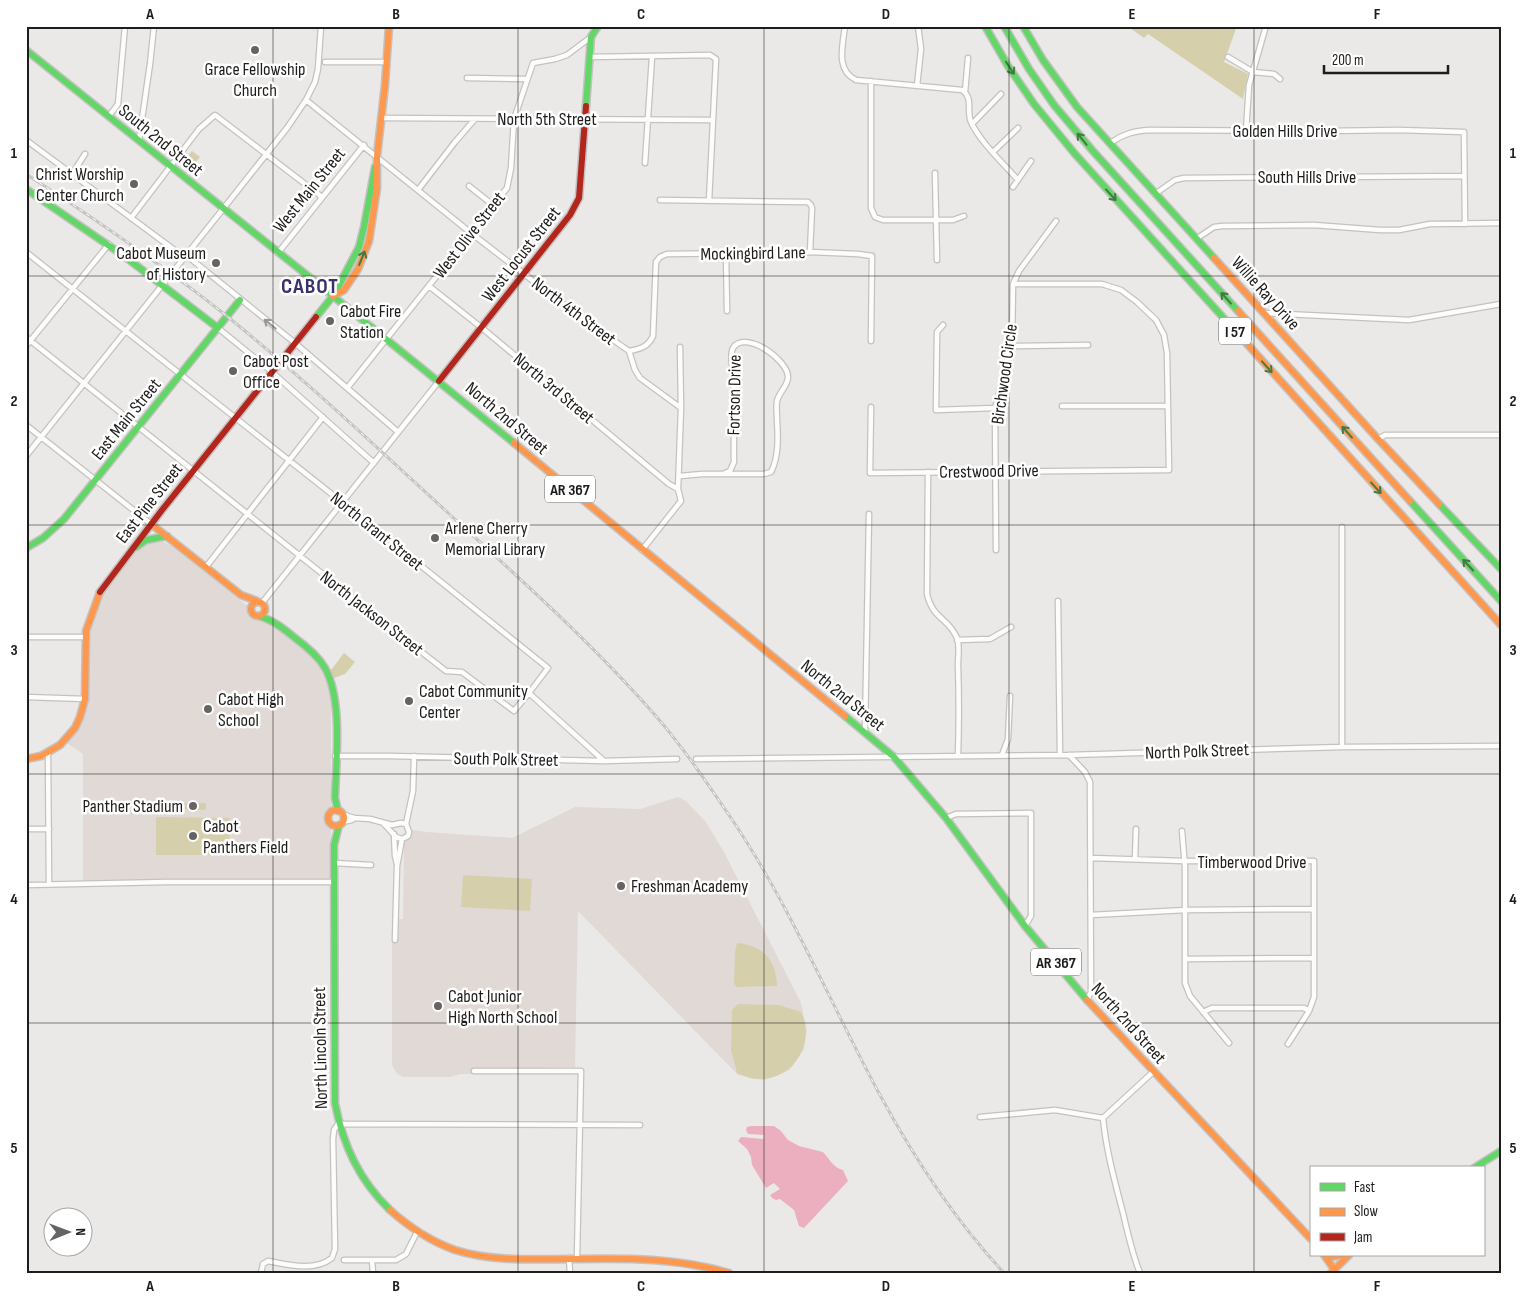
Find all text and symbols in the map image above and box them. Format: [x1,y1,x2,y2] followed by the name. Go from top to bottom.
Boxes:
[145,5,154,24] text: A
[392,5,400,24] text: B
[637,5,645,24] text: C
[882,5,890,24] text: D
[1129,5,1136,24] text: E
[1374,5,1381,24] text: F
[1324,42,1448,74] scale bar
[249,44,261,56] marker: Grace Fellowship Church
[1332,51,1364,70] text: 200 m
[204,59,306,101] place label: Grace Fellowship Church
[1005,61,1015,75] one-way arrow
[114,100,207,181] street label: South 2nd Street
[497,109,597,130] street label: North 5th Street
[1232,121,1338,142] street label: Golden Hills Drive
[1077,132,1088,145] one-way arrow
[269,143,350,237] street label: West Main Street
[11,144,18,163] text: 1
[1510,144,1517,163] text: 1
[35,164,124,206] place label: Christ Worship Center Church
[1258,167,1356,188] street label: South Hills Drive
[128,178,140,190] marker: Christ Worship Center Church
[429,187,510,283] street label: West Olive Street
[1105,188,1117,201] one-way arrow
[478,202,565,306] street label: West Locust Street
[700,242,806,265] street label: Mockingbird Lane
[116,243,206,285] place label: Cabot Museum of History
[358,251,367,267] one-way arrow
[1227,252,1304,334] street label: Willie Ray Drive
[210,257,222,269] marker: Cabot Museum of History
[281,273,339,300] district label: CABOT
[528,273,620,350] street label: North 4th Street
[1220,292,1232,305] one-way arrow
[340,301,401,343] place label: Cabot Fire Station
[324,315,336,327] marker: Cabot Fire Station
[264,318,277,329] one-way arrow
[1219,318,1251,344] road number: I 57
[987,322,1022,426] street label: Birchwood Circle
[509,349,599,429] street label: North 3rd Street
[243,351,309,393] place label: Cabot Post Office
[723,354,746,436] street label: Fortson Drive
[1261,361,1273,374] one-way arrow
[227,365,239,377] marker: Cabot Post Office
[87,374,166,464] street label: East Main Street
[461,378,553,459] street label: North 2nd Street
[10,392,18,411] text: 2
[1509,392,1517,411] text: 2
[1341,425,1353,438] one-way arrow
[112,459,187,547] street label: East Pine Street
[939,460,1039,483] street label: Crestwood Drive
[545,476,595,502] road number: AR 367
[1371,481,1382,494] one-way arrow
[326,488,428,575] street label: North Grant Street
[444,518,545,560] place label: Arlene Cherry Memorial Library
[429,532,441,544] marker: Arlene Cherry Memorial Library
[1462,558,1474,571] one-way arrow
[316,567,428,660] street label: North Jackson Street
[10,641,18,660] text: 3
[1509,641,1517,660] text: 3
[797,655,889,736] street label: North 2nd Street
[419,681,528,723] place label: Cabot Community Center
[218,689,284,731] place label: Cabot High School
[403,695,415,707] marker: Cabot Community Center
[202,703,214,715] marker: Cabot High School
[1145,739,1250,764] street label: North Polk Street
[453,748,559,771] street label: South Polk Street
[82,796,183,817] place label: Panther Stadium
[187,800,199,812] marker: Panther Stadium
[203,816,288,858] place label: Cabot Panthers Field
[187,830,199,842] marker: Cabot Panthers Field
[1197,852,1307,873] street label: Timberwood Drive
[631,876,748,897] place label: Freshman Academy
[615,880,627,892] marker: Freshman Academy
[10,890,18,909] text: 4
[1509,890,1517,909] text: 4
[1031,949,1081,976] road number: AR 367
[1087,979,1171,1068] street label: North 2nd Street
[309,986,332,1109] street label: North Lincoln Street
[448,986,557,1028] place label: Cabot Junior High North School
[432,1000,444,1012] marker: Cabot Junior High North School
[10,1139,18,1158] text: 5
[1509,1139,1517,1158] text: 5
[1310,1166,1484,1256] legend
[1354,1178,1376,1197] text: Fast
[1354,1202,1378,1221] text: Slow
[42,1206,92,1256] north arrow
[72,1228,89,1236] text: N
[1353,1228,1372,1247] text: Jam
[145,1277,154,1296] text: A
[392,1277,400,1296] text: B
[637,1277,645,1296] text: C
[882,1277,890,1296] text: D
[1129,1277,1136,1296] text: E
[1374,1277,1381,1296] text: F

